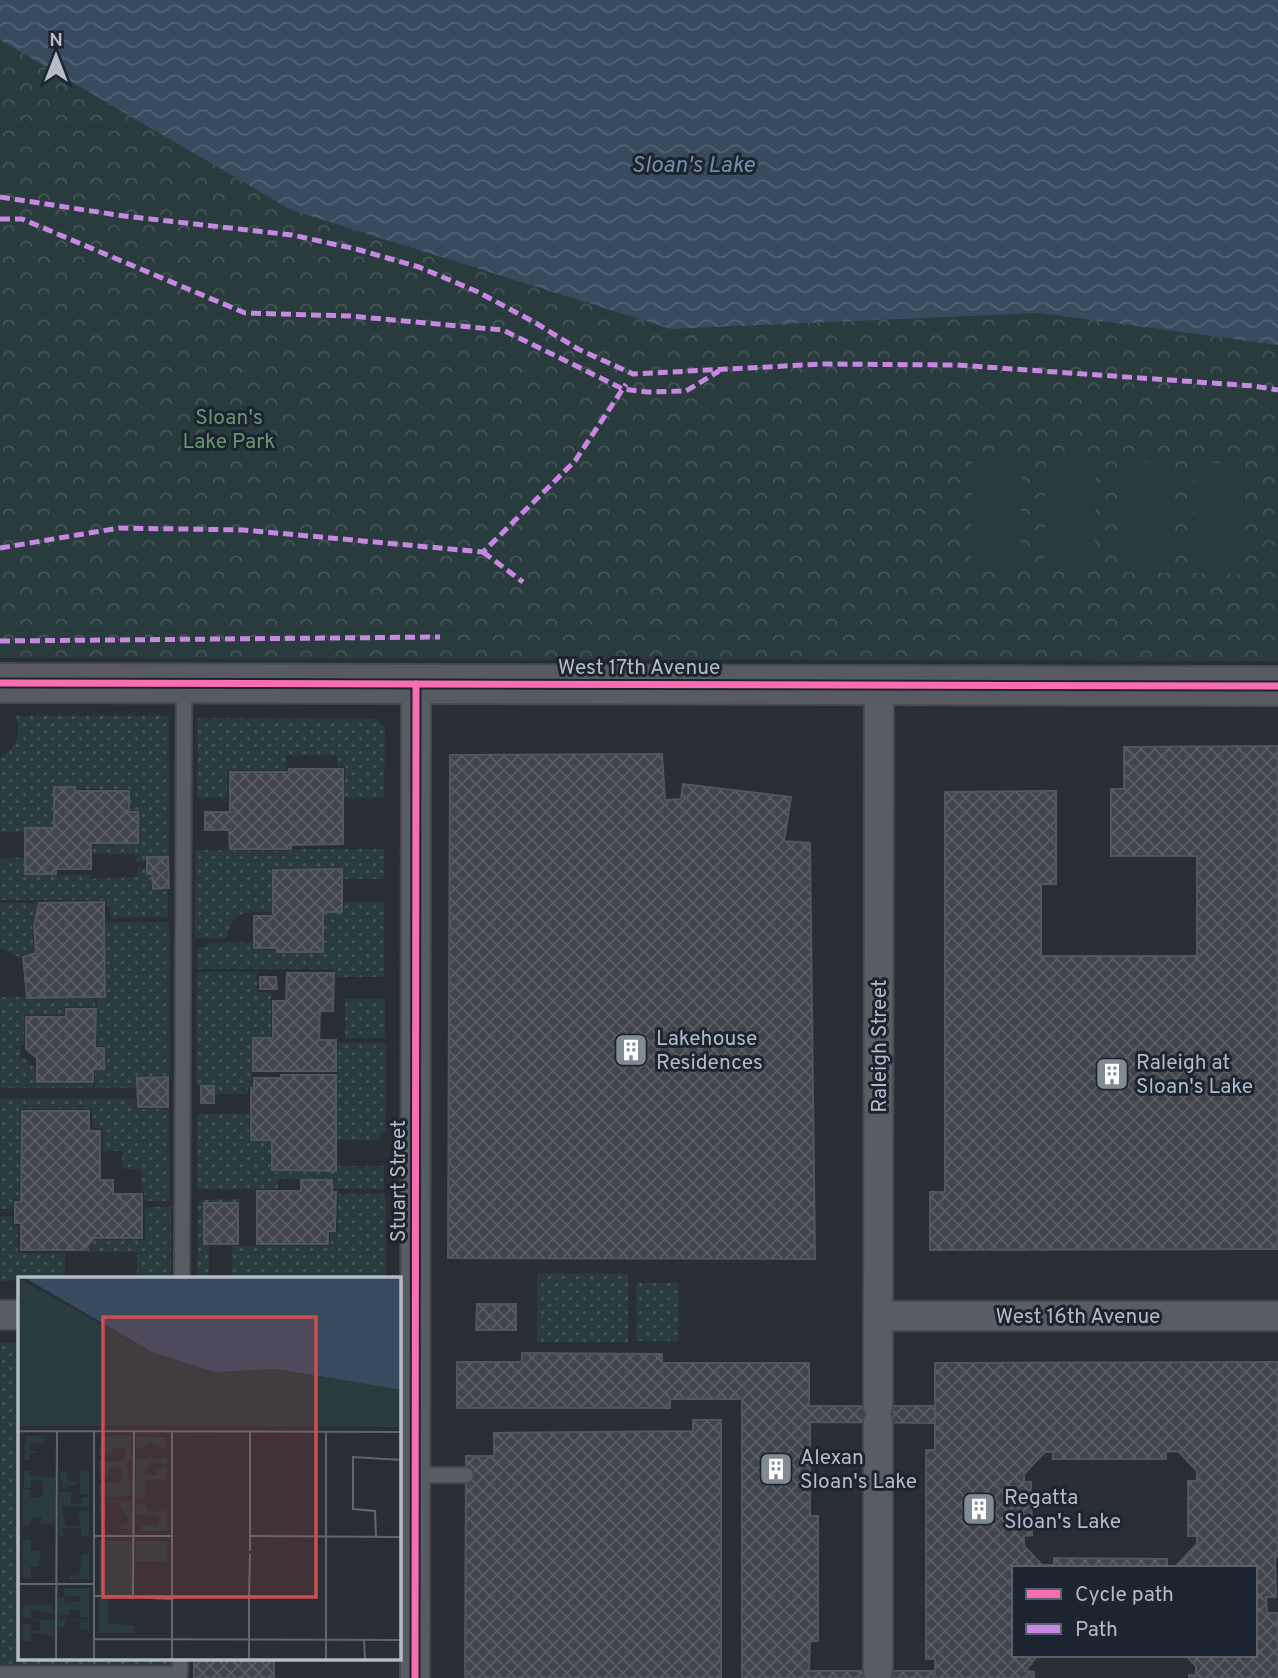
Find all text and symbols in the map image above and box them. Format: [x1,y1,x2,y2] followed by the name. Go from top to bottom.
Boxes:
[21,21,91,91] north arrow
[49,29,63,53] text: N
[631,152,756,181] water label: Sloan's Lake
[183,405,275,456] park label: Sloan's Lake Park
[558,655,720,682] street label: West 17th Avenue
[867,979,894,1113] street label: Raleigh Street
[656,1026,763,1077] place label: Lakehouse Residences
[612,1031,650,1069] building icon: Lakehouse Residences
[1136,1050,1253,1101] place label: Raleigh at Sloan's Lake
[1093,1055,1131,1093] building icon: Raleigh at Sloan's Lake
[386,1120,413,1242] street label: Stuart Street
[18,1277,401,1660] inset map
[996,1304,1160,1331] street label: West 16th Avenue
[800,1445,917,1496] place label: Alexan Sloan's Lake
[757,1450,795,1488] building icon: Alexan Sloan's Lake
[1004,1485,1121,1536] place label: Regatta Sloan's Lake
[960,1490,998,1528] building icon: Regatta Sloan's Lake
[1012,1566,1257,1657] legend
[1075,1582,1174,1609] text: Cycle path
[1075,1617,1118,1644] text: Path

